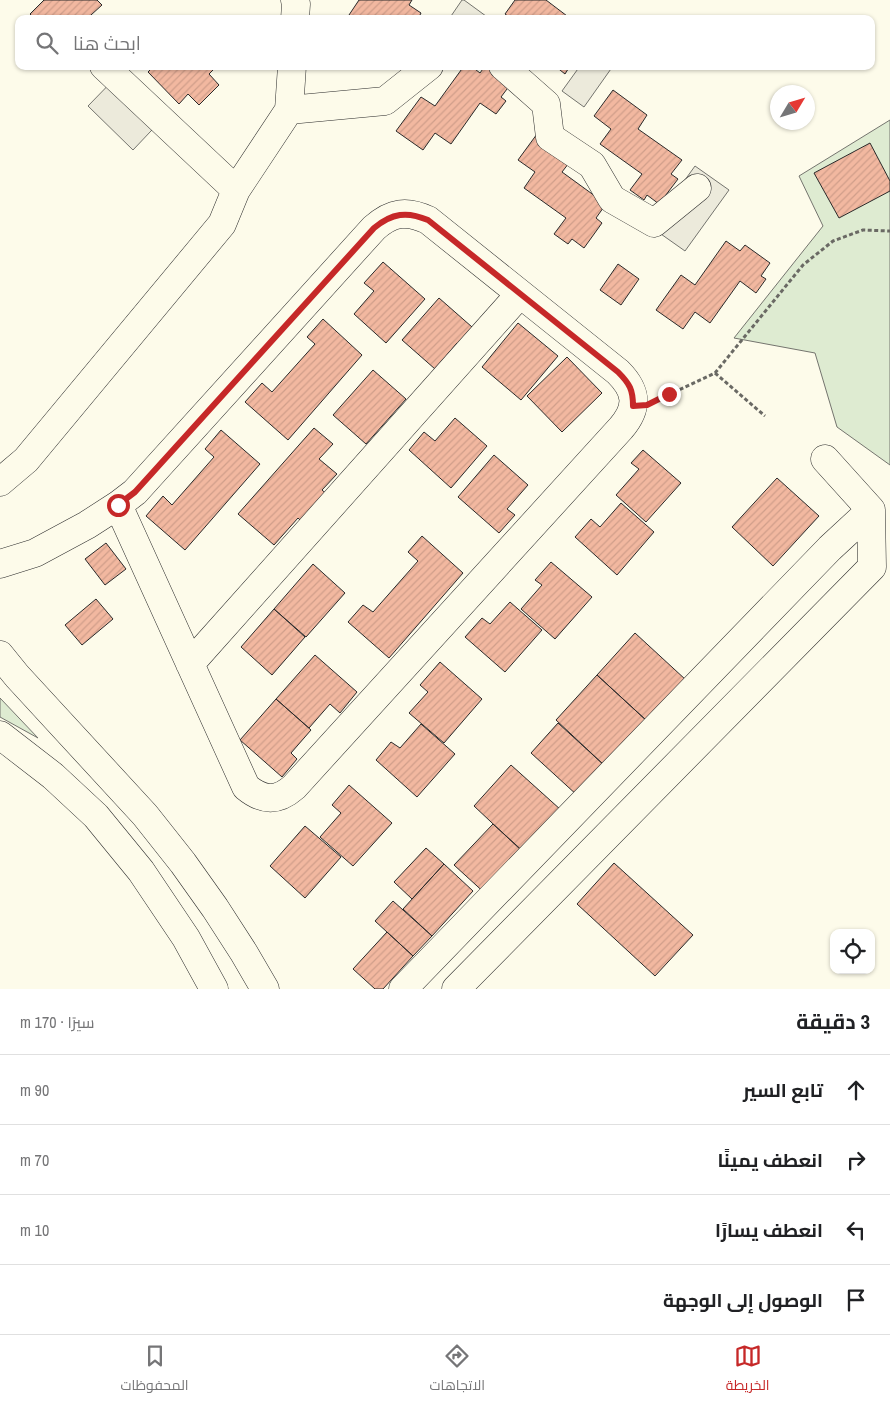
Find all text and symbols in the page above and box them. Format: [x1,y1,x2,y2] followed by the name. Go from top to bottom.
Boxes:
[15,15,875,70] search box
[33,29,61,57] icon: search
[73,30,141,56] text: ابحث هنا
[770,85,815,130] north arrow
[658,383,681,406] route end
[107,494,130,517] route start
[830,929,875,974] map controls
[830,929,875,974] button: locate
[796,1007,870,1036] text: 3 دقيقة
[20,1011,94,1033] text: سيرًا · 170 m
[842,1076,870,1104] icon: ahead
[743,1077,823,1103] text: تابع السير
[20,1079,49,1101] text: 90 m
[842,1146,870,1174] icon: right
[717,1147,823,1173] text: انعطف يمينًا
[20,1149,49,1171] text: 70 m
[842,1216,870,1244] icon: left
[715,1217,823,1243] text: انعطف يسارًا
[20,1219,49,1241] text: 10 m
[842,1286,870,1314] icon: arrive
[663,1287,823,1313] text: الوصول إلى الوجهة
[120,1342,189,1398] tab: المحفوظات
[430,1342,485,1398] tab: الاتجاهات
[726,1342,770,1398] tab: الخريطة

